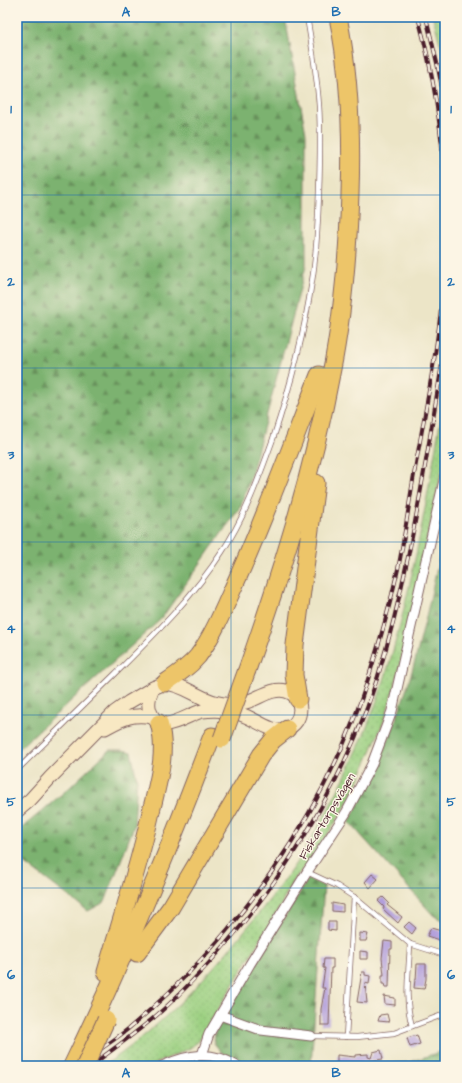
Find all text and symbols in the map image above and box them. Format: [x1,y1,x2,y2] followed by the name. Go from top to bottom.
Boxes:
[122,3,131,21] text: A
[331,3,341,21] text: B
[10,100,12,118] text: 1
[450,100,452,118] text: 1
[6,273,15,291] text: 2
[446,273,455,291] text: 2
[7,446,15,464] text: 3
[447,446,455,464] text: 3
[7,620,16,638] text: 4
[447,620,456,638] text: 4
[295,770,361,863] street label: Fiskartorpsvägen
[6,793,16,811] text: 5
[446,793,456,811] text: 5
[7,966,16,984] text: 6
[447,966,456,984] text: 6
[122,1064,131,1082] text: A
[331,1064,341,1082] text: B

